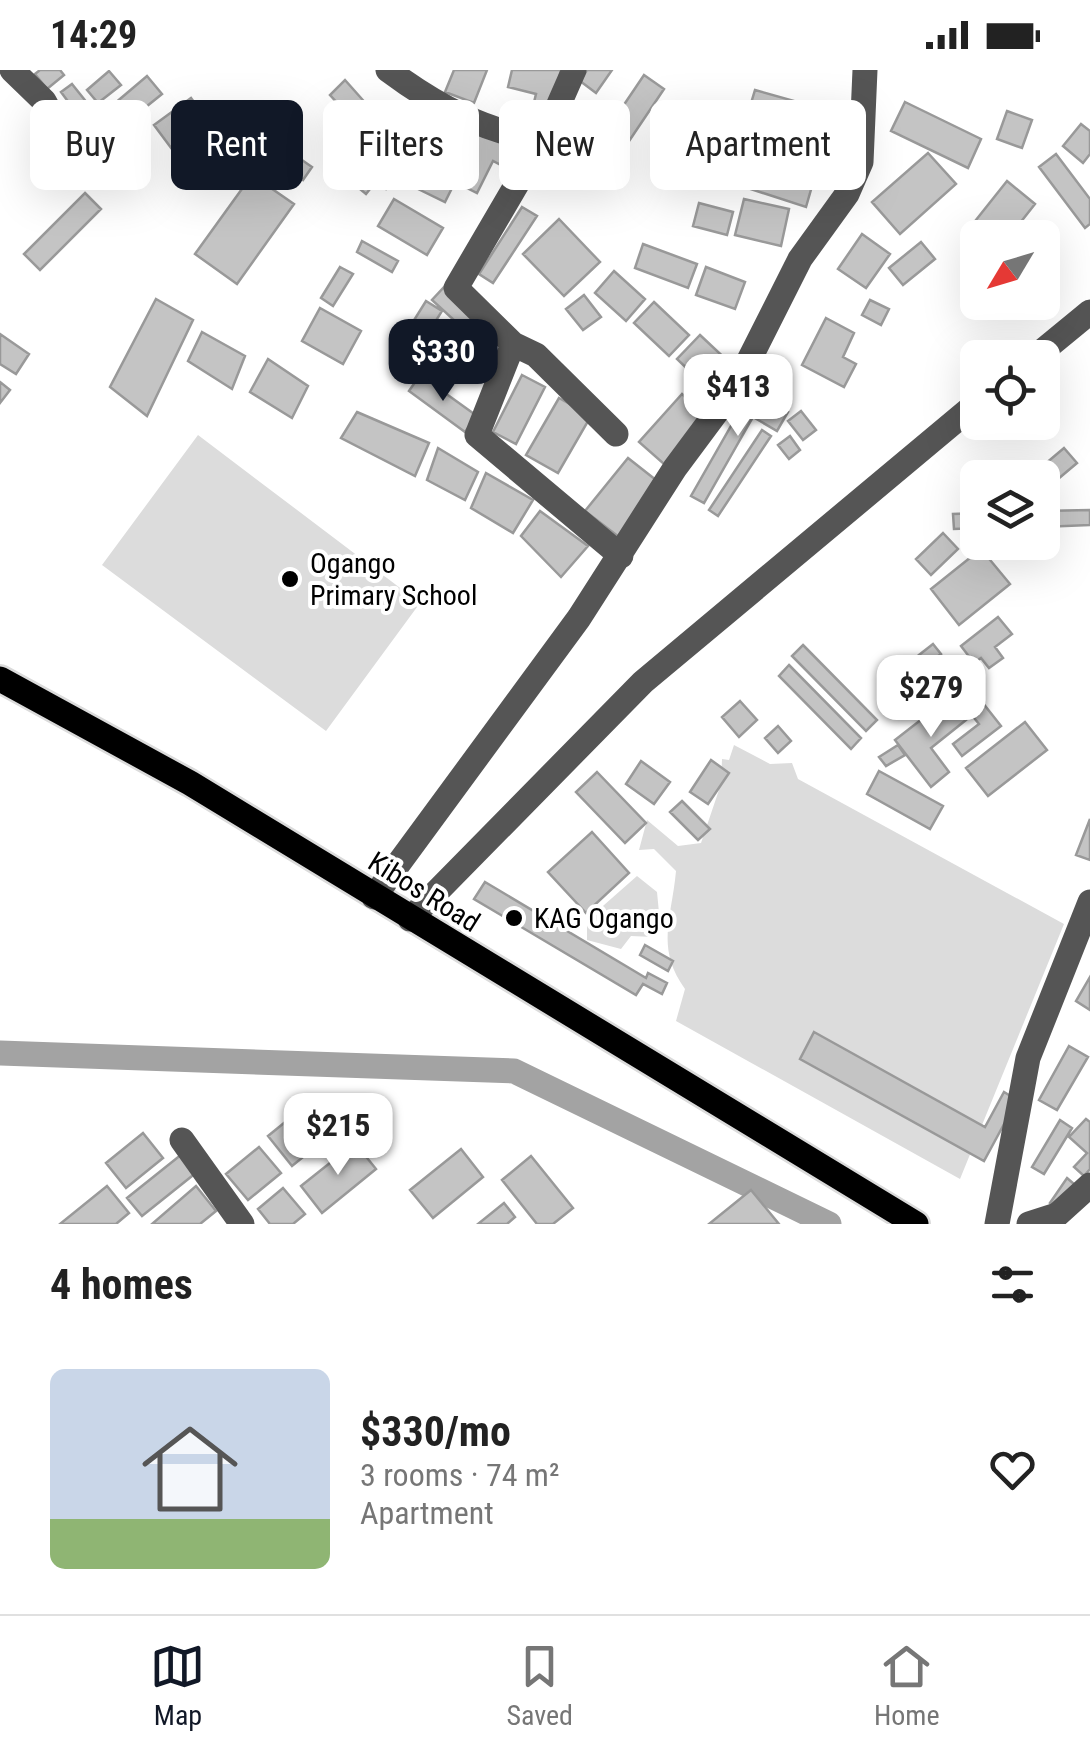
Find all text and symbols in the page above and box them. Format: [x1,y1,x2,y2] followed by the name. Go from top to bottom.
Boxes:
[50,13,137,57] text: 14:29
[30,100,151,190] chip: Buy
[171,100,303,190] chip: Rent
[323,100,479,190] chip: Filters
[499,100,630,190] chip: New
[650,100,866,190] chip: Apartment
[960,220,1060,320] north arrow
[960,220,1060,560] map controls
[384,319,502,404] pin: $330
[411,332,475,370] text: $330
[960,340,1060,440] button: locate
[679,354,797,439] pin: $413
[706,367,770,405] text: $413
[960,460,1060,560] button: layers
[310,547,477,612] place label: Ogango Primary School
[279,568,301,590] marker: Ogango Primary School
[872,655,990,740] pin: $279
[899,668,963,706] text: $279
[362,845,486,939] street label: Kibos Road
[534,902,674,935] place label: KAG Ogango
[503,907,525,929] marker: KAG Ogango
[279,1093,397,1178] pin: $215
[306,1106,370,1144] text: $215
[985,1257,1040,1312] icon: filters
[50,1260,193,1309] text: 4 homes
[360,1407,511,1456] text: $330/mo
[130,1409,250,1529] icon: home
[985,1442,1040,1497] icon: heart
[360,1456,559,1494] text: 3 rooms · 74 m²
[360,1494,494,1532] text: Apartment
[150,1639,205,1732] tab: Map
[506,1639,573,1732] tab: Saved
[874,1639,940,1732] tab: Home

